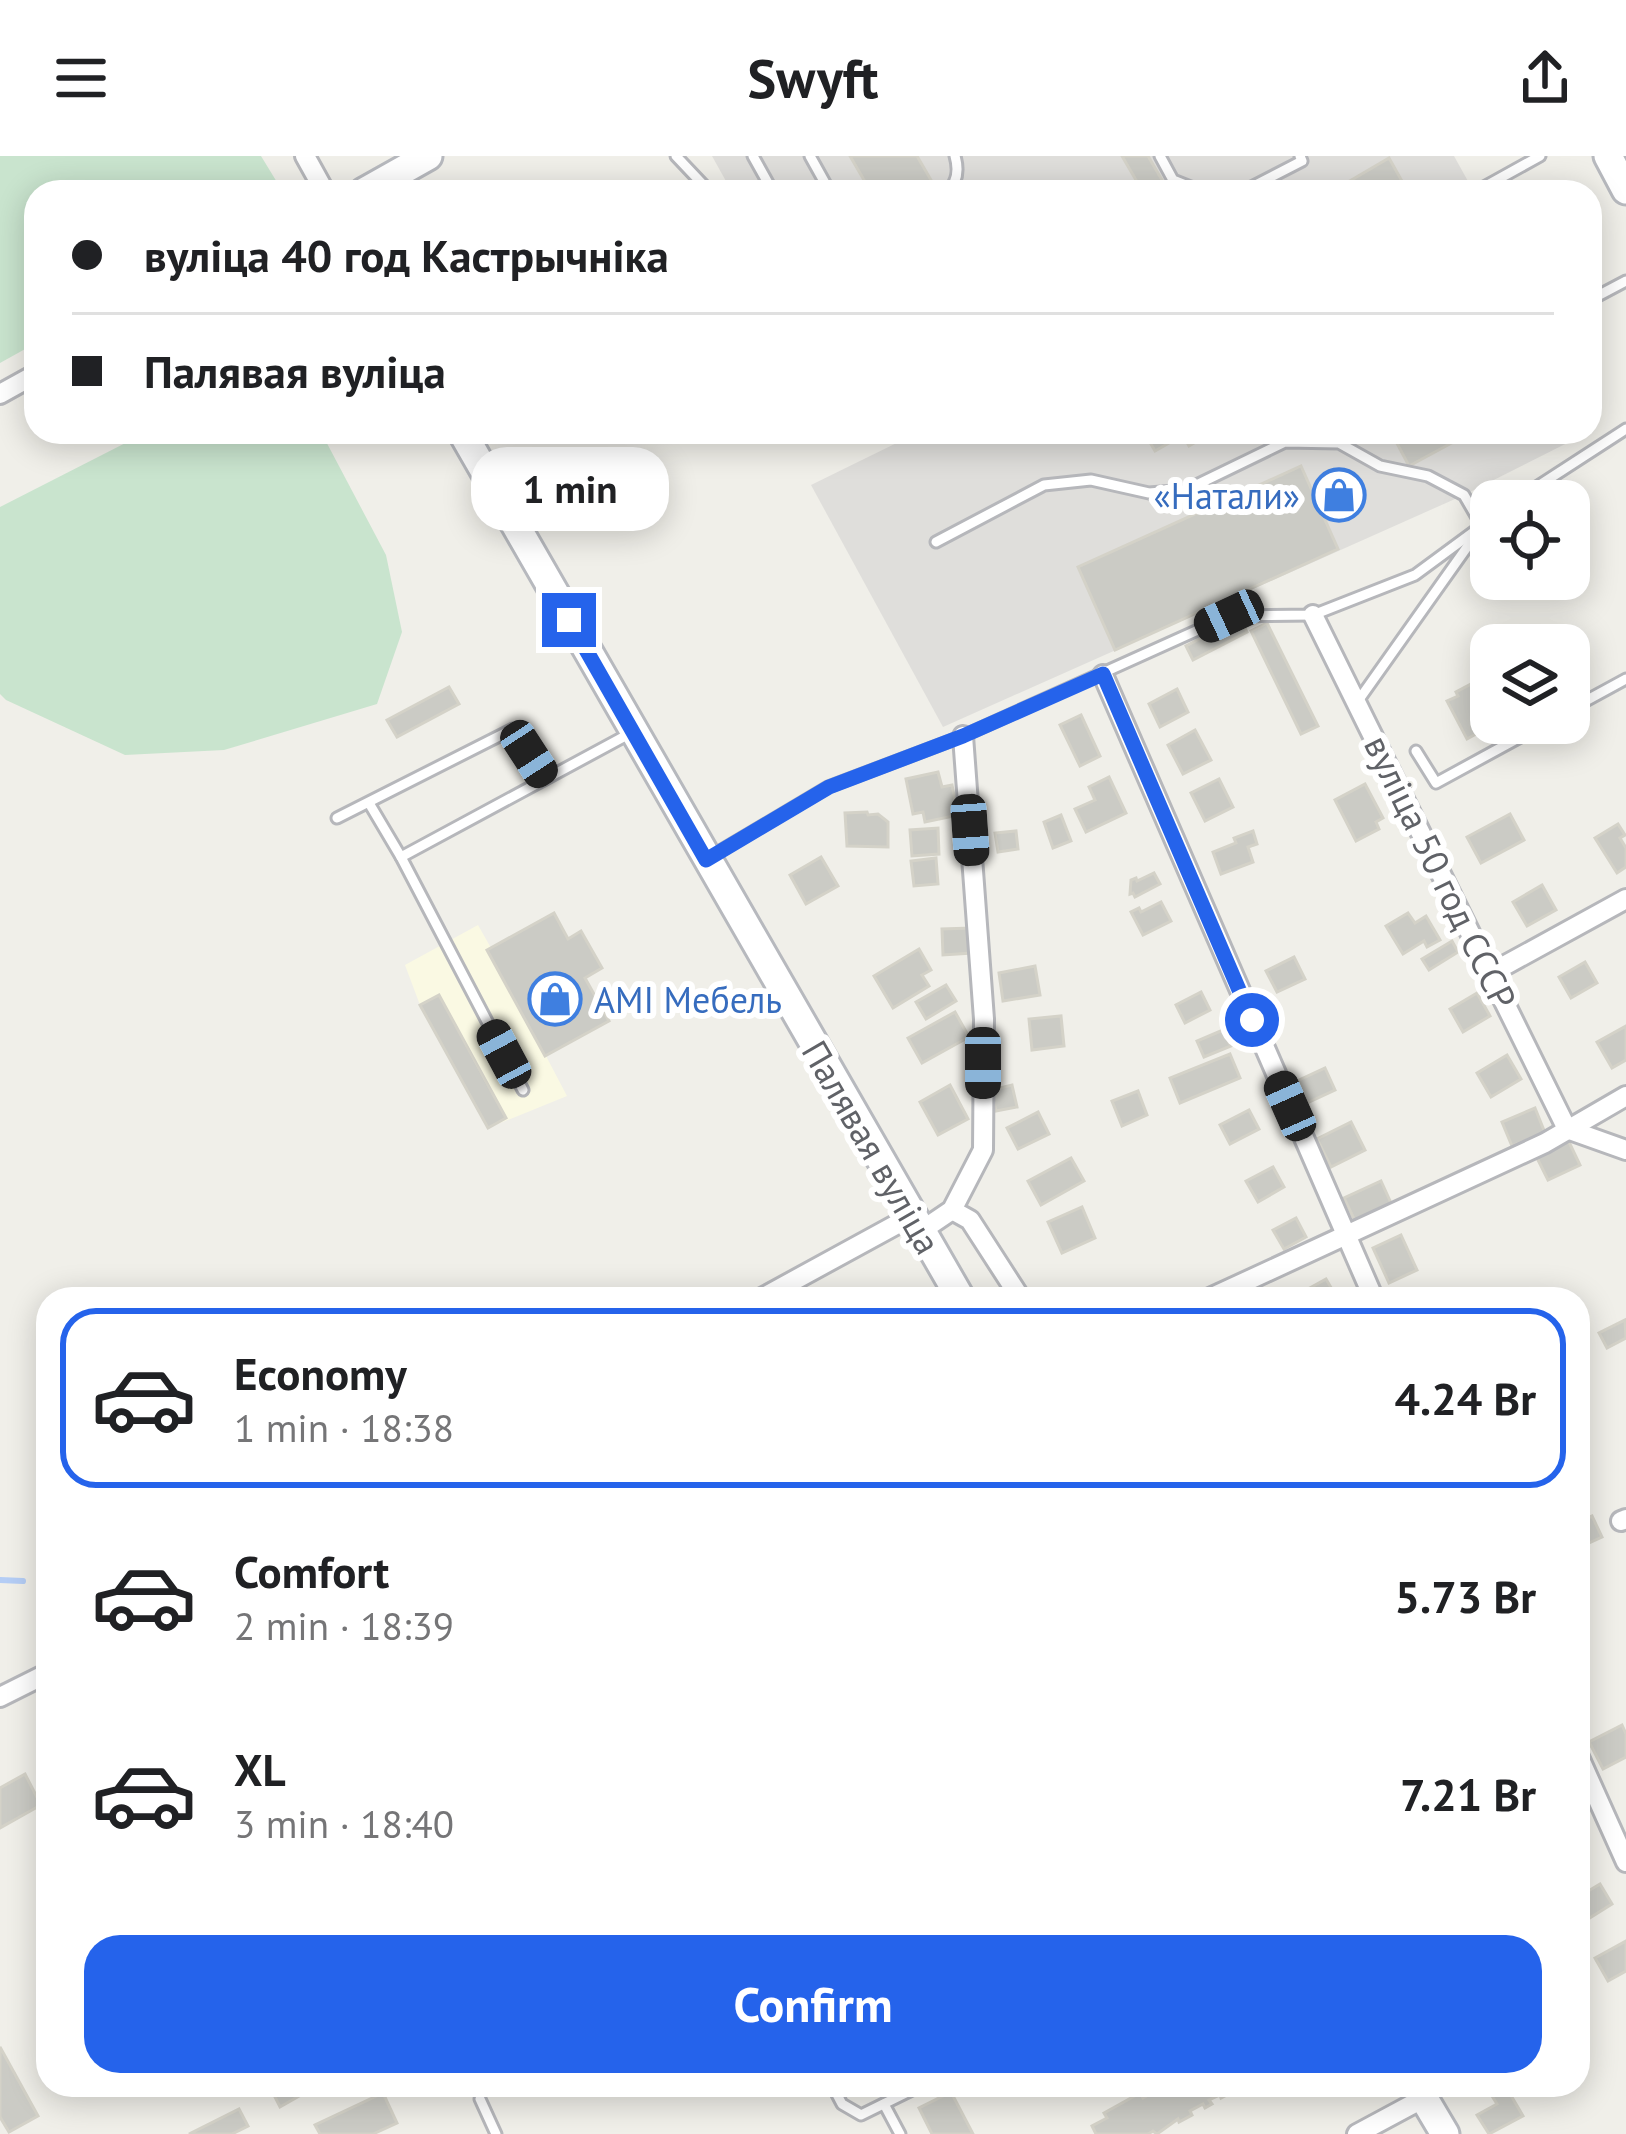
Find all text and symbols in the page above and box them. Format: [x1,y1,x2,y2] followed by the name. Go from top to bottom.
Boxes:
[748,43,878,113] text: Swyft
[48,45,114,111] icon: menu
[1512,45,1578,111] icon: share
[144,226,669,284] text: вуліца 40 год Кастрычніка
[144,342,446,400] text: Палявая вуліца
[470,446,668,530] callout: 1 min
[522,463,618,514] text: 1 min
[1311,467,1367,523] shop icon: «Натали»
[1154,472,1300,519] place label: «Натали»
[1470,480,1590,744] map controls
[1470,480,1590,600] button: locate
[1189,584,1269,648] car
[542,593,596,647] route end
[1470,624,1590,744] button: layers
[494,714,564,794] car
[1354,727,1528,1017] street label: вуліца 50 год СССР
[950,793,990,867] car
[527,971,583,1027] shop icon: AMI Мебель
[594,976,782,1023] place label: AMI Мебель
[1225,993,1279,1047] route start
[471,1014,537,1094] car
[965,1027,1001,1099] car
[792,1032,952,1262] street label: Палявая вуліца
[1259,1066,1321,1146] car
[90,1344,198,1452] icon: car
[234,1344,407,1402] text: Economy
[1395,1369,1536,1427] text: 4.24 Br
[234,1402,454,1453] text: 1 min · 18:38
[90,1542,198,1650] icon: car
[234,1542,389,1600] text: Comfort
[1395,1567,1536,1625] text: 5.73 Br
[234,1600,454,1651] text: 2 min · 18:39
[90,1740,198,1848] icon: car
[234,1740,286,1798] text: XL
[1400,1765,1536,1823] text: 7.21 Br
[234,1798,454,1849] text: 3 min · 18:40
[84,1935,1542,2073] button: Confirm

